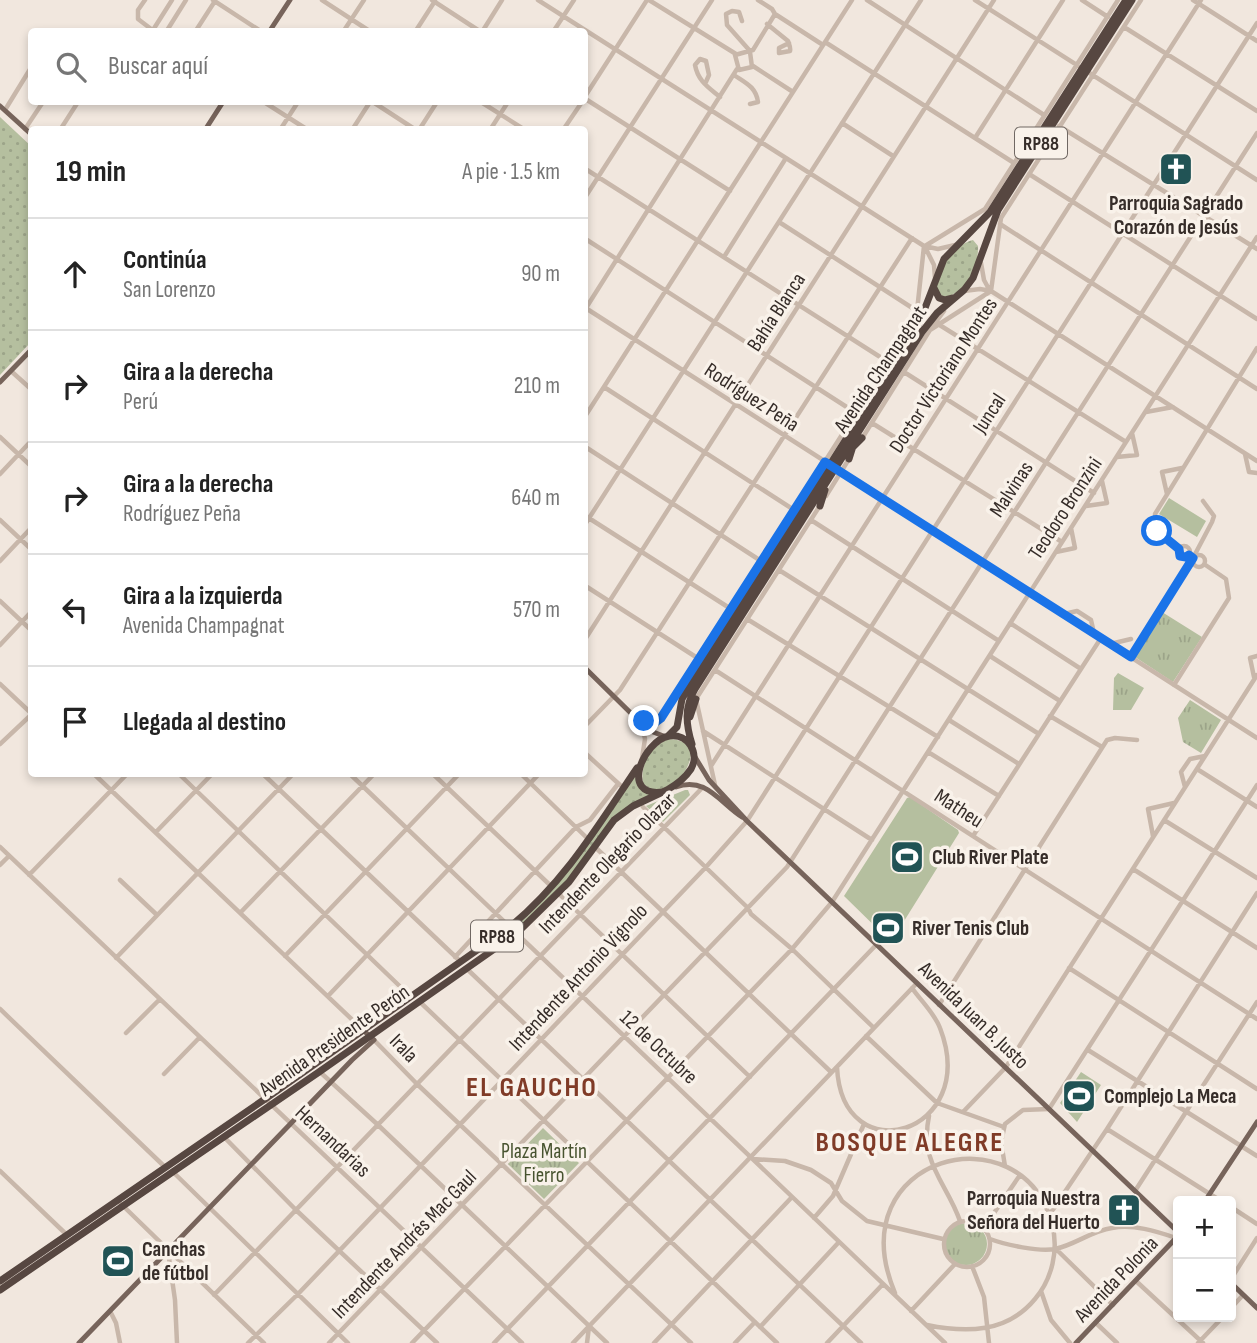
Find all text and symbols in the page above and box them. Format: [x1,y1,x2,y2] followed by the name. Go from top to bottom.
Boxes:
[28,28,588,105] search box
[52,48,90,86] icon: search
[108,51,208,82] text: Buscar aquí
[1015,127,1067,158] road number: RP88
[1157,150,1195,188] church icon: Parroquia Sagrado Corazón de Jesús
[56,154,126,190] text: 19 min
[462,158,560,186] text: A pie · 1.5 km
[1109,191,1243,240] place label: Parroquia Sagrado Corazón de Jesús
[123,245,207,276] text: Continúa
[56,255,94,293] icon: ahead
[521,260,560,288] text: 90 m
[742,268,811,356] street label: Bahía Blanca
[123,276,216,304] text: San Lorenzo
[884,293,1003,457] street label: Doctor Victoriano Montes
[828,301,932,438] street label: Avenida Champagnat
[123,357,273,388] text: Gira a la derecha
[700,358,804,437] street label: Rodríguez Peña
[56,367,94,405] icon: right
[514,372,560,400] text: 210 m
[123,388,158,416] text: Perú
[967,389,1011,439] street label: Juncal
[1023,453,1108,564] street label: Teodoro Bronzini
[984,457,1039,522] street label: Malvinas
[123,469,273,500] text: Gira a la derecha
[56,479,94,517] icon: right
[511,484,560,512] text: 640 m
[123,500,241,528] text: Rodríguez Peña
[1141,515,1172,546] route start
[123,581,283,612] text: Gira a la izquierda
[56,591,94,629] icon: left
[513,596,560,624] text: 570 m
[123,612,285,640] text: Avenida Champagnat
[56,703,94,741] icon: arrive
[628,705,659,736] route end
[123,707,286,738] text: Llegada al destino
[930,783,988,833] street label: Matheu
[534,788,681,939] street label: Intendente Olegario Olazar
[888,838,926,876] sports icon: Club River Plate
[932,845,1049,870] place label: Club River Plate
[504,899,653,1056] street label: Intendente Antonio Vignolo
[869,909,907,947] sports icon: River Tenis Club
[912,916,1029,941] place label: River Tenis Club
[471,920,523,952] road number: RP88
[913,956,1034,1074] street label: Avenida Juan B. Justo
[254,979,414,1102] street label: Avenida Presidente Perón
[615,1005,703,1090] street label: 12 de Octubre
[384,1029,423,1068] street label: Irala
[466,1071,598,1104] district label: EL GAUCHO
[1060,1077,1098,1115] sports icon: Complejo La Meca
[1104,1084,1236,1109] place label: Complejo La Meca
[290,1100,375,1182] street label: Hernandarias
[816,1126,1004,1159] district label: BOSQUE ALEGRE
[501,1139,587,1188] park label: Plaza Martín Fierro
[327,1165,482,1324] street label: Intendente Andrés Mac Gaul
[967,1186,1100,1235] place label: Parroquia Nuestra Señora del Huerto
[1105,1191,1143,1229] church icon: Parroquia Nuestra Señora del Huerto
[1173,1196,1236,1322] map controls
[1173,1196,1236,1259] button: +
[1069,1231,1163,1328] street label: Avenida Polonia
[142,1237,209,1286] place label: Canchas de fútbol
[99,1242,137,1280] sports icon: Canchas de fútbol
[1173,1259,1236,1322] button: −

